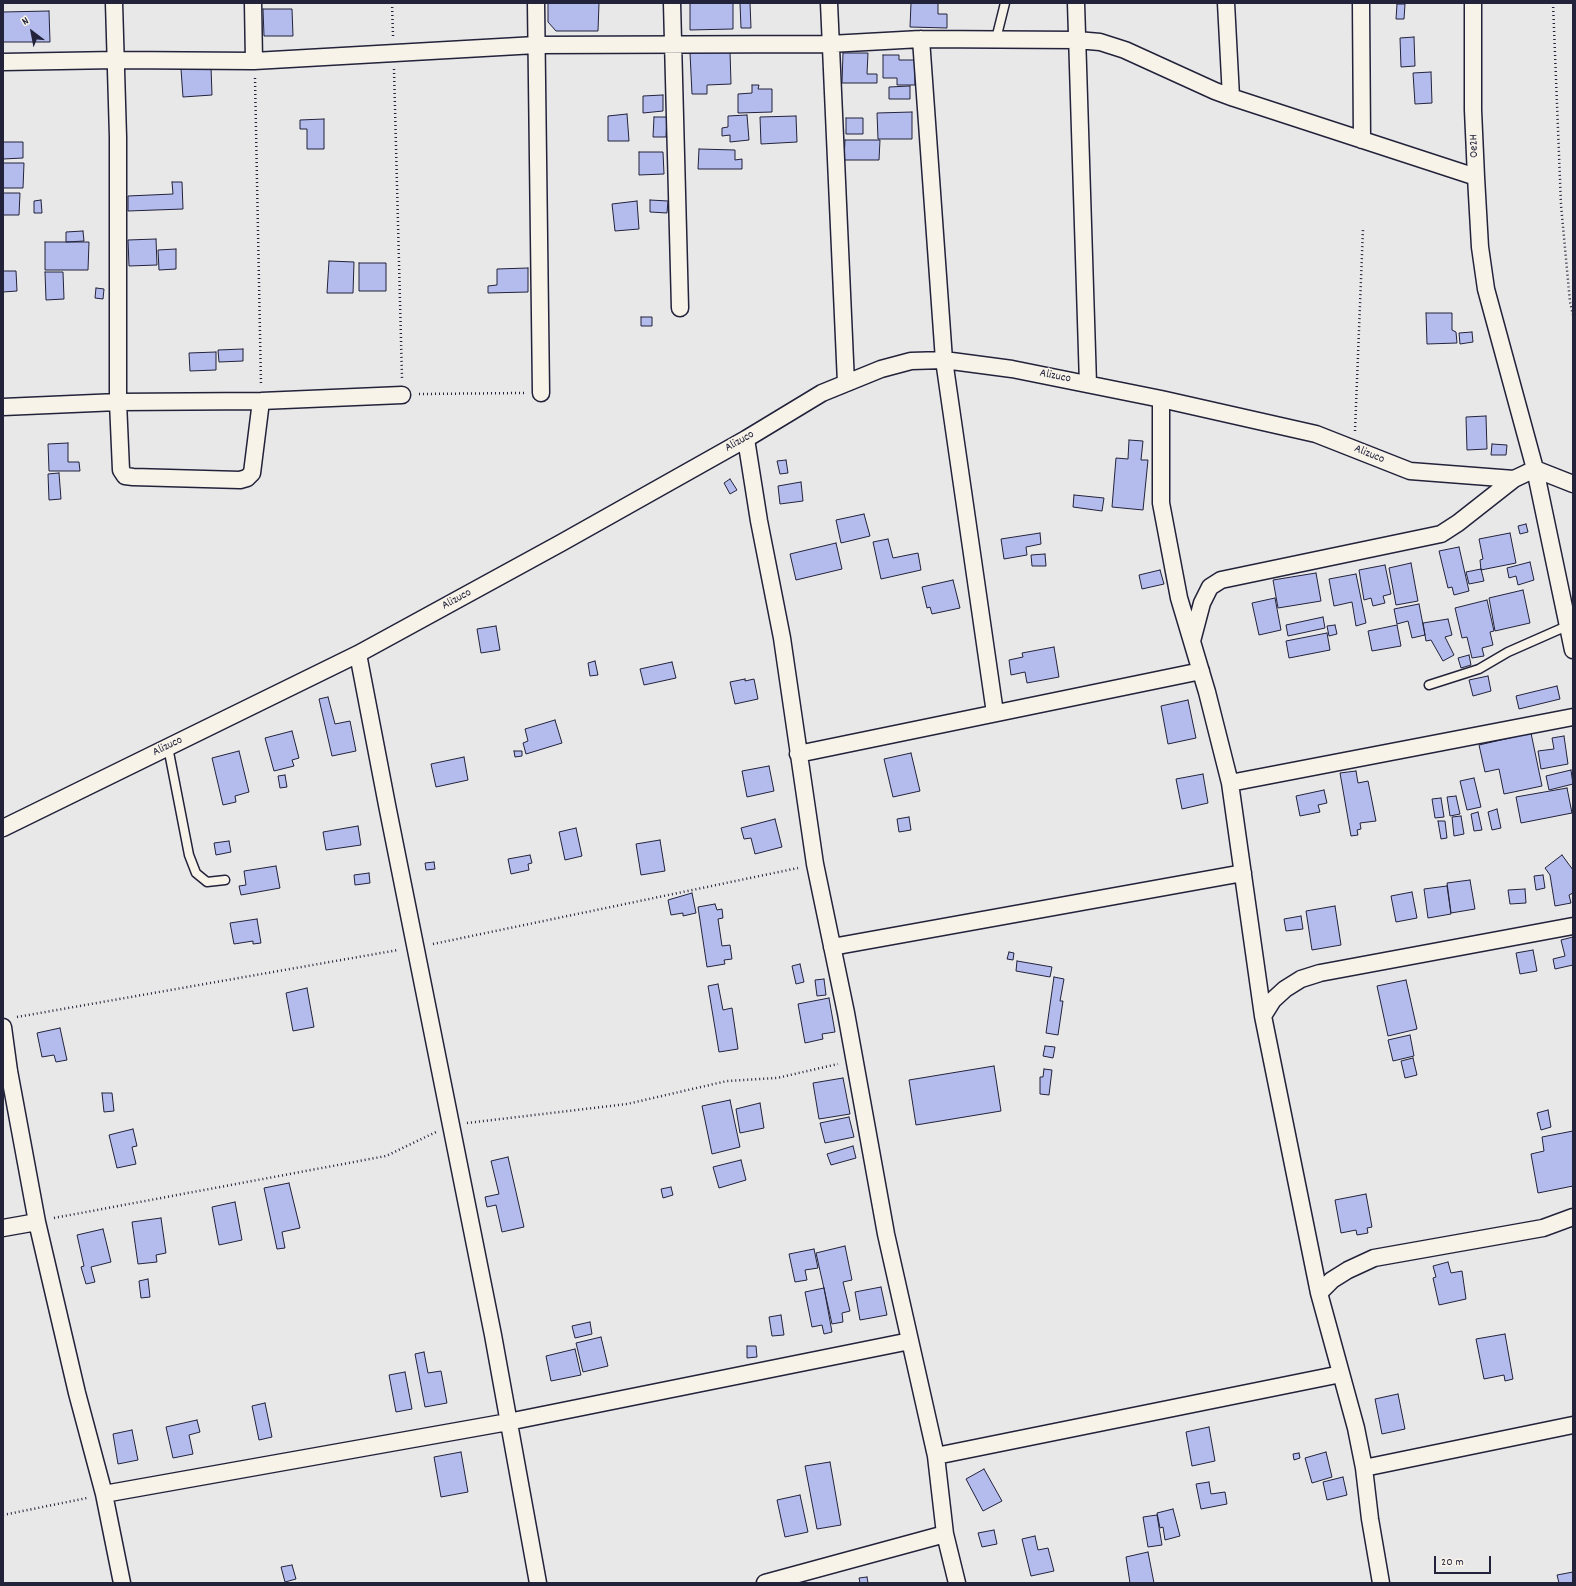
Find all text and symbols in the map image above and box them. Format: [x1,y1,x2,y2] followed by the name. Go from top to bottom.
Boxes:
[12,12,52,52] north arrow
[19,14,32,30] text: N
[1467,134,1483,158] street label: Oe2H
[1038,367,1072,387] street label: Alizuco
[723,428,757,456] street label: Alizuco
[1352,442,1386,468] street label: Alizuco
[440,586,474,614] street label: Alizuco
[151,734,185,760] street label: Alizuco
[1436,1548,1493,1574] scale bar
[1441,1554,1464,1571] text: 20 m

